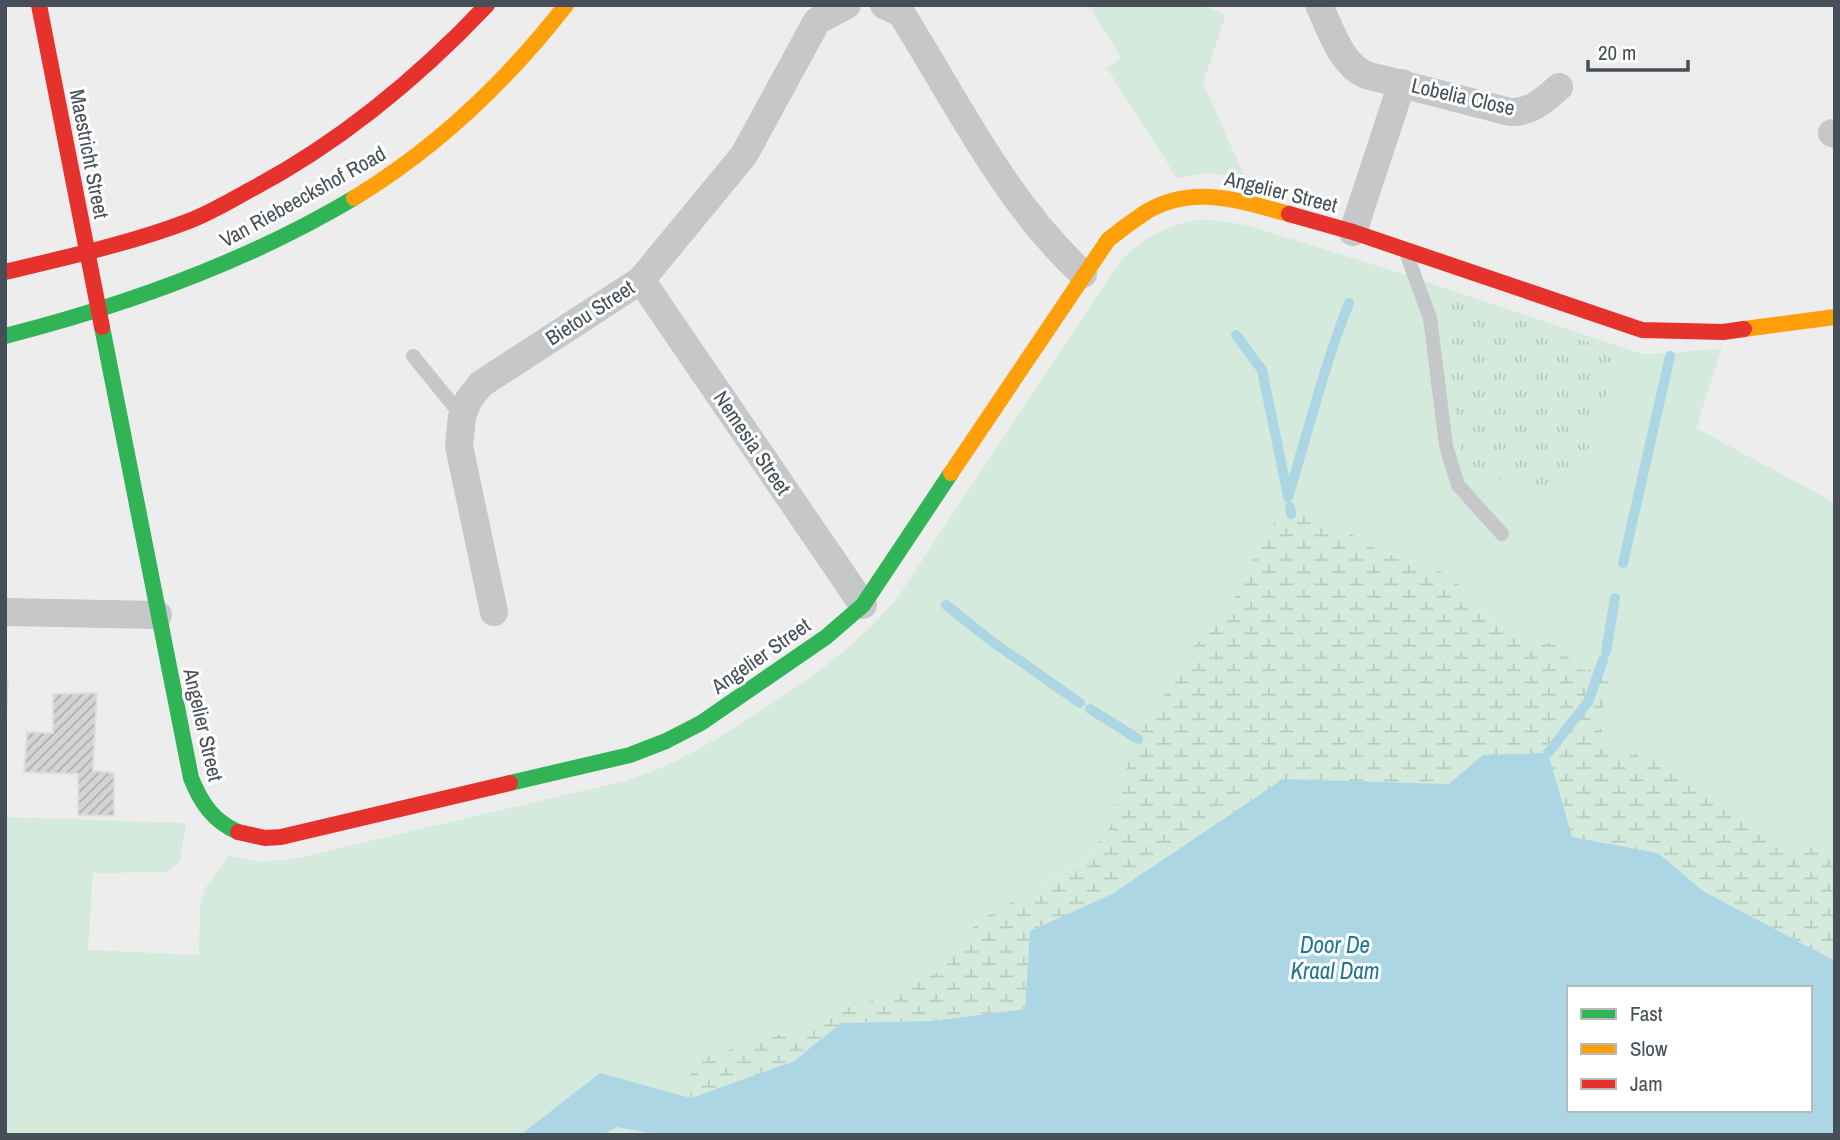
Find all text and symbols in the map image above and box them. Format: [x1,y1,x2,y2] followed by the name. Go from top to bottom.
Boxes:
[1588,28,1688,72] scale bar
[1598,38,1636,67] text: 20 m
[1409,71,1518,122] street label: Lobelia Close
[63,87,116,221] street label: Maestricht Street
[215,139,391,254] street label: Van Riebeeckshof Road
[1221,163,1341,220] street label: Angelier Street
[540,273,640,352] street label: Bietou Street
[707,385,798,501] street label: Nemesia Street
[705,611,816,701] street label: Angelier Street
[176,665,231,784] street label: Angelier Street
[1290,929,1380,986] water label: Door De Kraal Dam
[1567,986,1812,1112] legend
[1630,999,1663,1028] text: Fast
[1630,1034,1668,1063] text: Slow
[1630,1069,1663,1098] text: Jam

